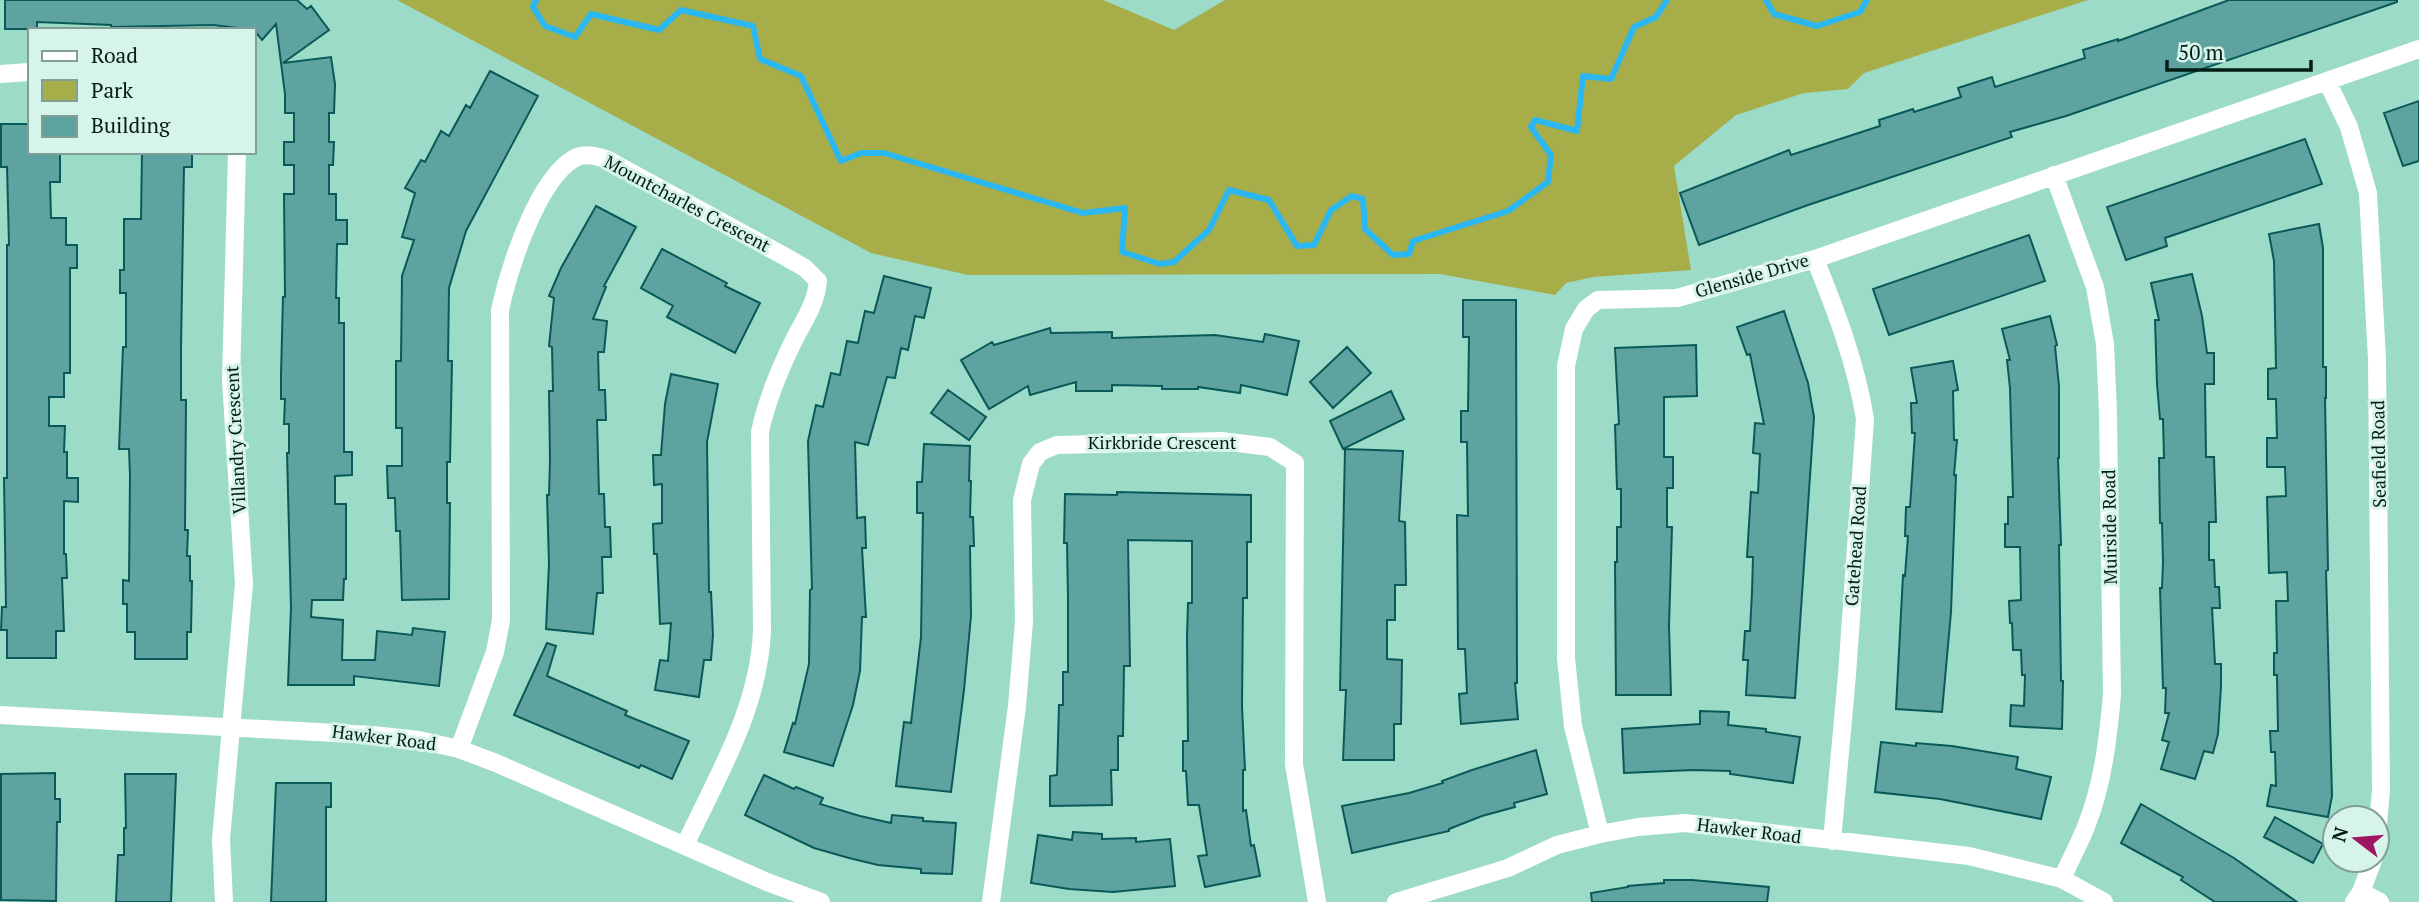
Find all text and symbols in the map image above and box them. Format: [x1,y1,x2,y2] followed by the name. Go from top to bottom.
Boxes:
[28,28,256,154] legend
[2167,28,2310,72] scale bar
[2178,38,2224,66] text: 50 m
[91,41,138,69] text: Road
[91,76,133,104] text: Park
[91,111,171,139] text: Building
[600,149,775,257] street label: Mountcharles Crescent
[1692,247,1811,303] street label: Glenside Drive
[219,365,251,515] street label: Villandry Crescent
[2365,400,2391,508] street label: Seafield Road
[1088,430,1237,454] street label: Kirkbride Crescent
[2096,469,2122,585] street label: Muirside Road
[1839,485,1871,607] street label: Gatehead Road
[331,719,438,755] street label: Hawker Road
[2321,804,2391,874] north arrow
[1696,812,1803,848] street label: Hawker Road
[2325,823,2353,845] text: N

